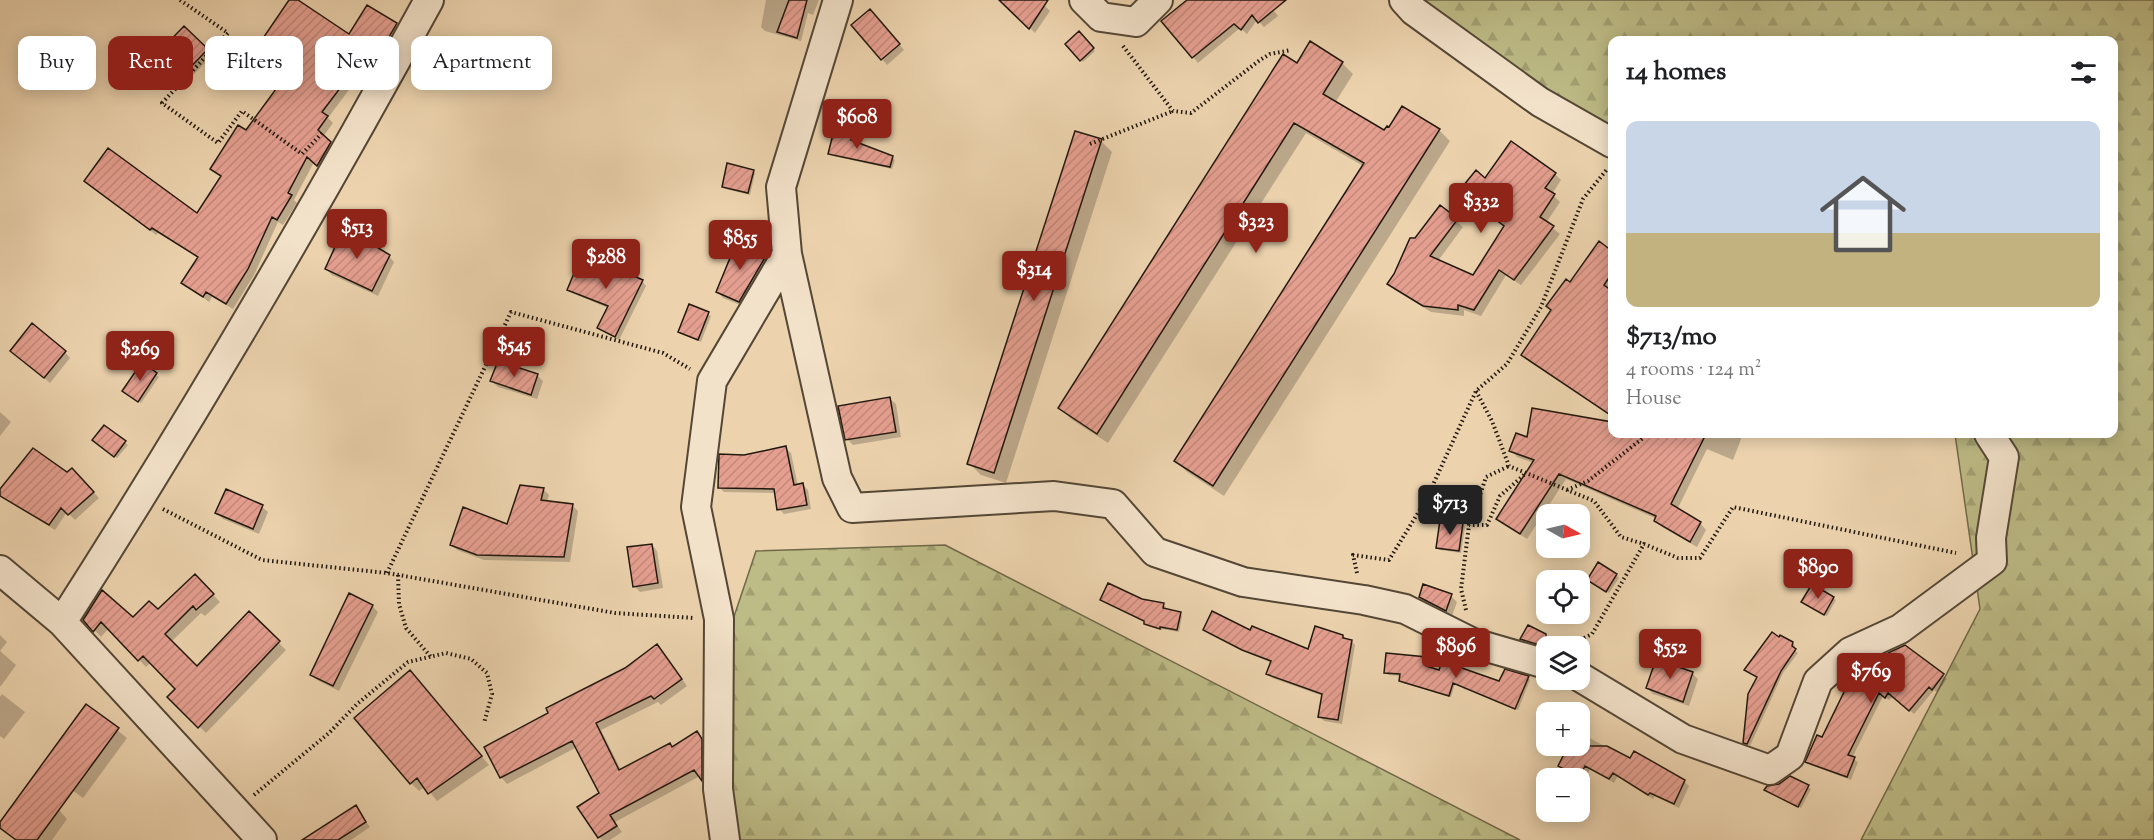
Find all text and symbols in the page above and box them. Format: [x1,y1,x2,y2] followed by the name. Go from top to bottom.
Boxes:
[18,36,96,90] chip: Buy
[108,36,193,90] chip: Rent
[205,36,303,90] chip: Filters
[315,36,399,90] chip: New
[411,36,552,90] chip: Apartment
[1626,54,1726,91] text: 14 homes
[2067,56,2100,89] icon: filters
[821,99,893,150] pin: $608
[836,104,878,133] text: $608
[1809,160,1917,268] icon: home
[1445,183,1517,234] pin: $332
[1463,188,1499,217] text: $332
[1220,203,1292,254] pin: $323
[1238,208,1274,237] text: $323
[321,209,393,260] pin: $513
[341,214,373,243] text: $513
[704,220,776,271] pin: $855
[723,225,757,254] text: $855
[570,239,642,290] pin: $288
[586,244,626,273] text: $288
[998,251,1070,302] pin: $314
[1016,256,1052,285] text: $314
[1626,319,1717,356] text: $713/mo
[478,327,550,378] pin: $545
[104,331,176,382] pin: $269
[497,332,531,361] text: $545
[120,336,160,365] text: $269
[1626,356,1761,385] text: 4 rooms · 124 m²
[1626,385,1681,414] text: House
[1414,485,1486,536] pin: $713
[1432,490,1468,519] text: $713
[1536,504,1590,558] north arrow
[1536,504,1590,822] map controls
[1782,549,1854,600] pin: $890
[1798,554,1838,583] text: $890
[1536,570,1590,624] button: locate
[1420,628,1492,679] pin: $896
[1634,629,1706,680] pin: $552
[1436,633,1476,662] text: $896
[1653,634,1687,663] text: $552
[1536,636,1590,690] button: layers
[1835,653,1907,704] pin: $769
[1851,658,1891,687] text: $769
[1536,702,1590,756] button: +
[1536,768,1590,822] button: −

